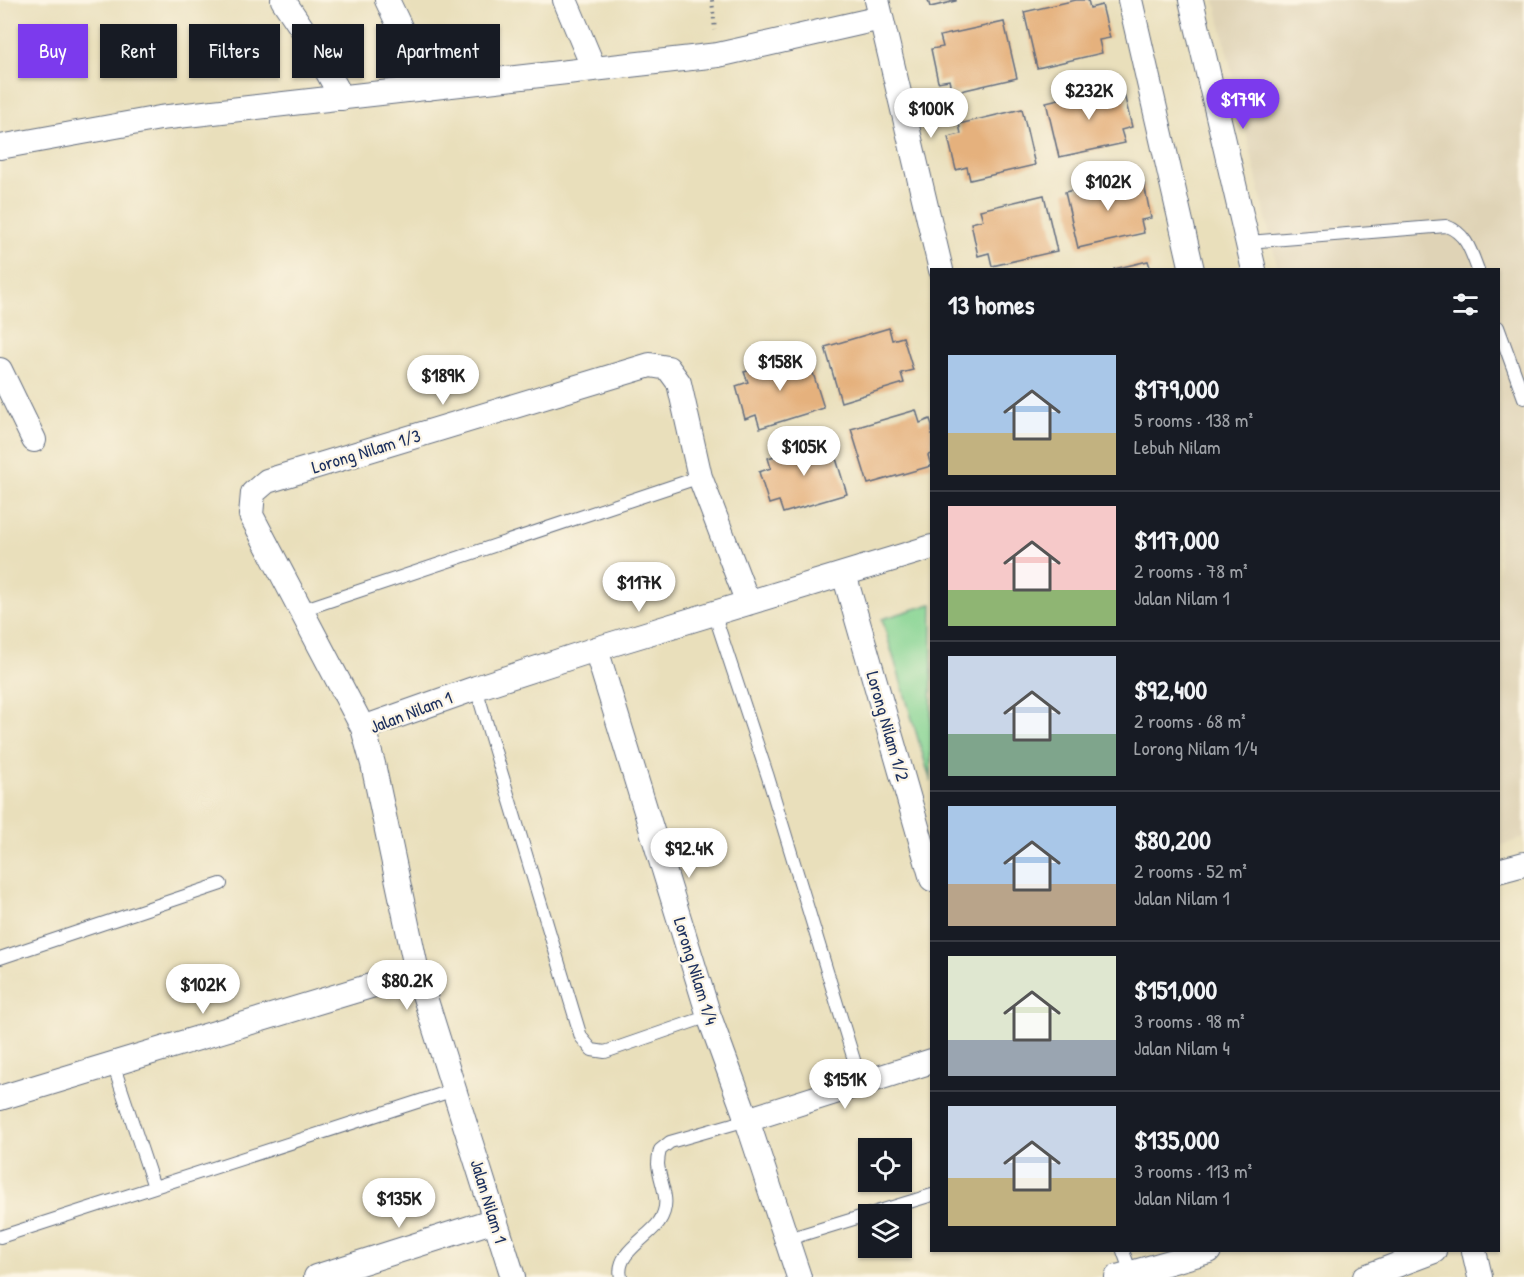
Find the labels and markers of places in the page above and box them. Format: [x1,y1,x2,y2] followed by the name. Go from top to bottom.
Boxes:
[1047,70,1131,121] pin: $232K
[1201,79,1285,130] pin: $179K
[889,88,973,139] pin: $100K
[1066,161,1150,212] pin: $102K
[738,341,822,392] pin: $158K
[401,355,485,406] pin: $189K
[762,426,846,477] pin: $105K
[597,562,681,613] pin: $117K
[640,828,738,879] pin: $92.4K
[358,960,456,1011] pin: $80.2K
[161,964,245,1015] pin: $102K
[803,1059,887,1110] pin: $151K
[357,1178,441,1229] pin: $135K

